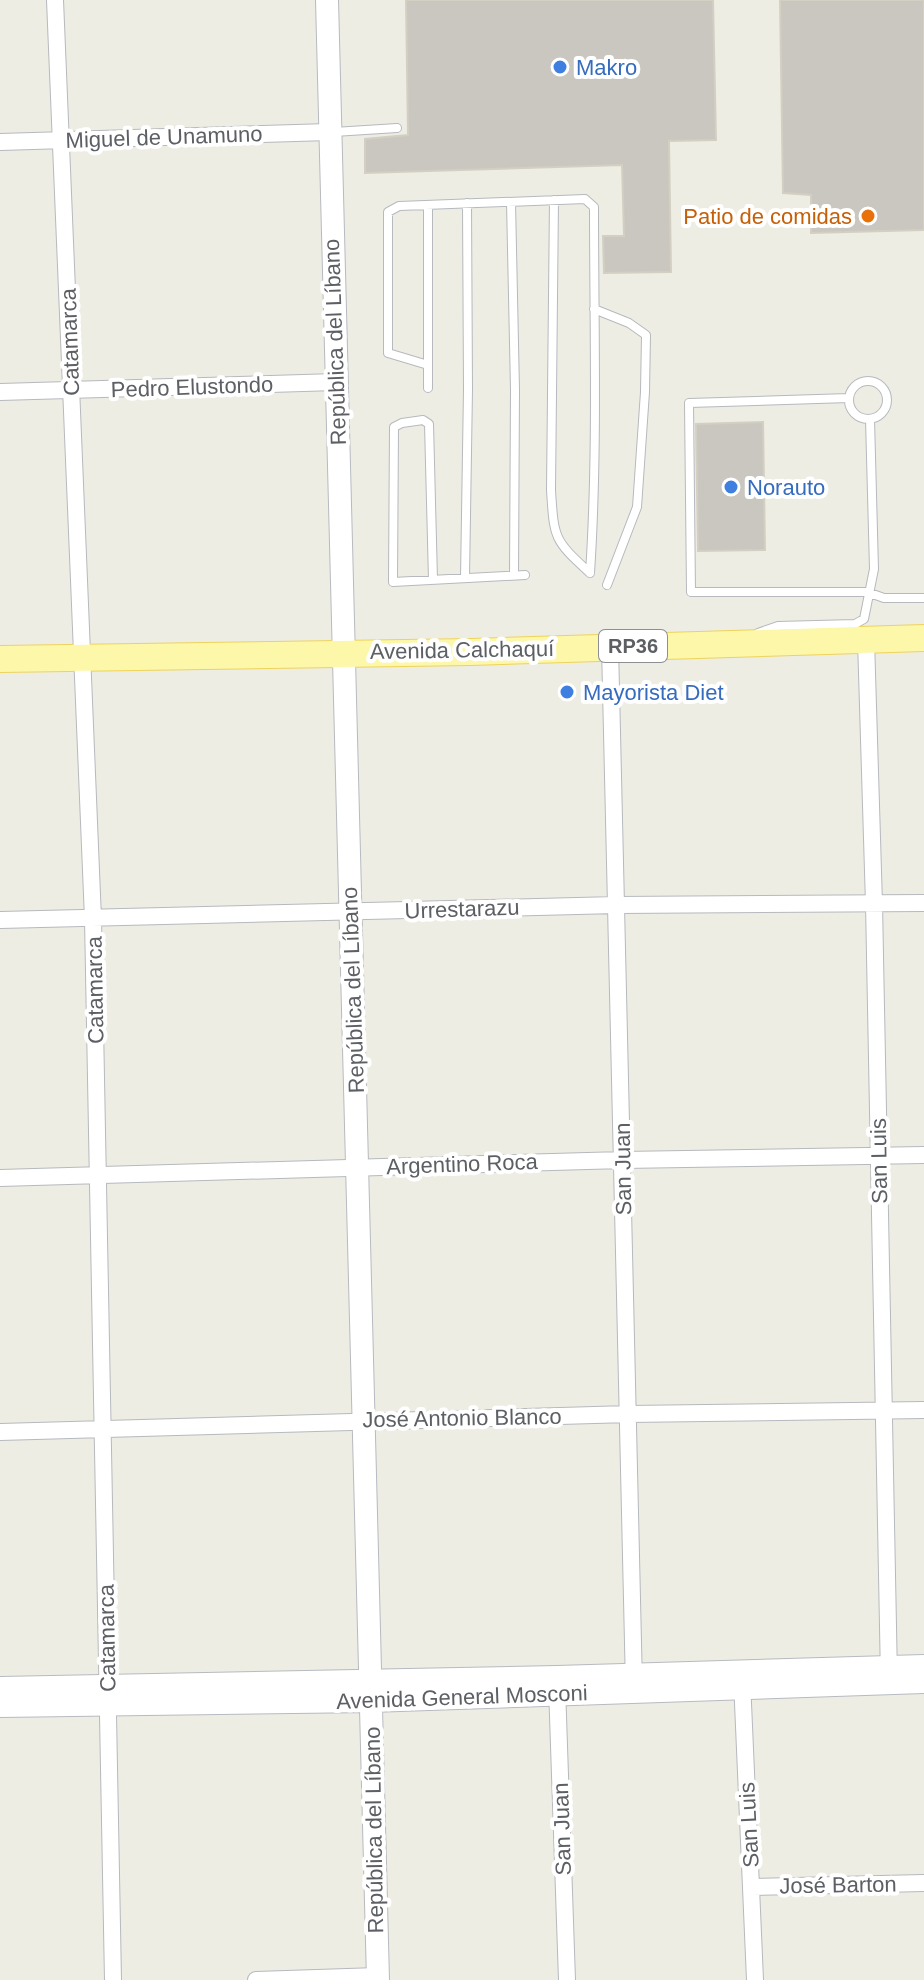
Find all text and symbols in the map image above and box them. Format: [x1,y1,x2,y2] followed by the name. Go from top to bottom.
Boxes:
[576,55,637,80] place label: Makro
[551,58,569,76] marker: Makro
[65,121,263,153] street label: Miguel de Unamuno
[683,204,852,229] place label: Patio de comidas
[859,207,877,225] marker: Patio de comidas
[319,238,351,446] street label: República del Líbano
[56,287,84,396] street label: Catamarca
[110,372,274,402] street label: Pedro Elustondo
[747,475,825,500] place label: Norauto
[722,478,740,496] marker: Norauto
[599,630,667,662] road number: RP36
[370,636,554,664] street label: Avenida Calchaquí
[583,680,724,705] place label: Mayorista Diet
[558,683,576,701] marker: Mayorista Diet
[337,886,369,1094] street label: República del Líbano
[404,895,520,923] street label: Urrestarazu
[82,935,108,1044] street label: Catamarca
[866,1118,892,1204] street label: San Luis
[610,1122,636,1216] street label: San Juan
[386,1149,539,1179] street label: Argentino Roca
[362,1404,562,1432] street label: José Antonio Blanco
[94,1583,120,1692] street label: Catamarca
[336,1680,588,1714] street label: Avenida General Mosconi
[360,1726,388,1934] street label: República del Líbano
[548,1782,576,1876] street label: San Juan
[734,1782,764,1868] street label: San Luis
[779,1871,897,1899] street label: José Barton

